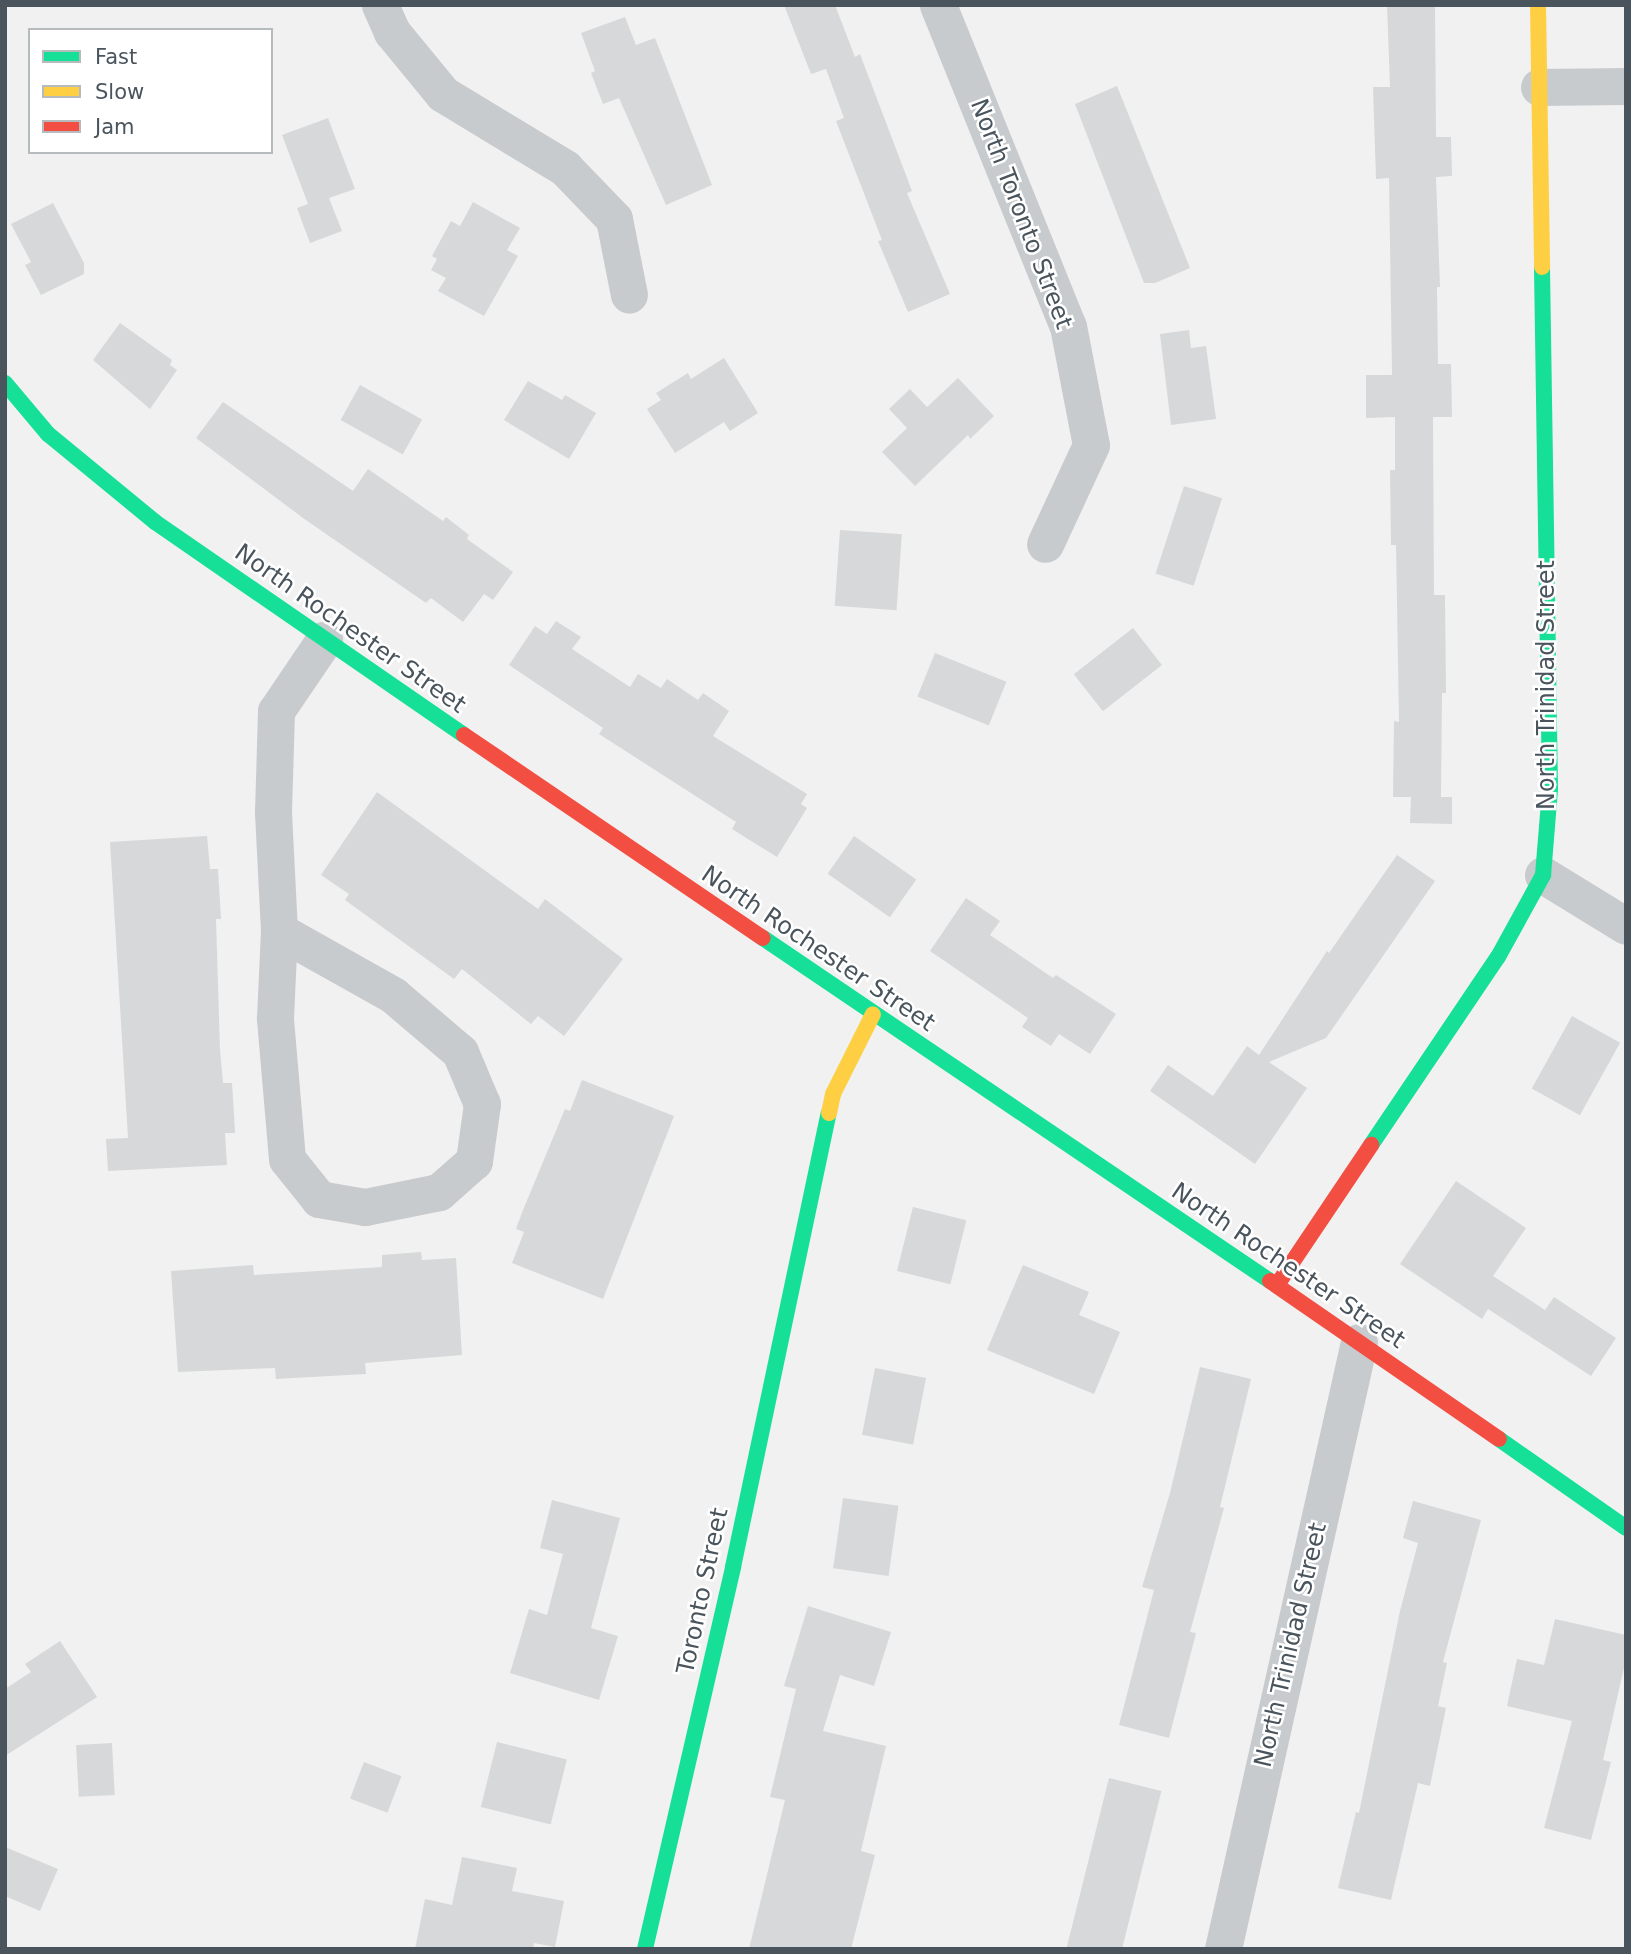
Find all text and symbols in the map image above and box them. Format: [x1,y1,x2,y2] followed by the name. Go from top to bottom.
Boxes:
[28,28,273,154] legend
[95,45,137,69] text: Fast
[95,80,144,104] text: Slow
[964,95,1078,333] street label: North Toronto Street
[95,115,135,139] text: Jam
[229,538,471,720] street label: North Rochester Street
[1533,560,1561,810] street label: North Trinidad Street
[696,860,940,1038] street label: North Rochester Street
[1166,1177,1410,1355] street label: North Rochester Street
[671,1505,735,1677] street label: Toronto Street
[1249,1520,1333,1770] street label: North Trinidad Street

